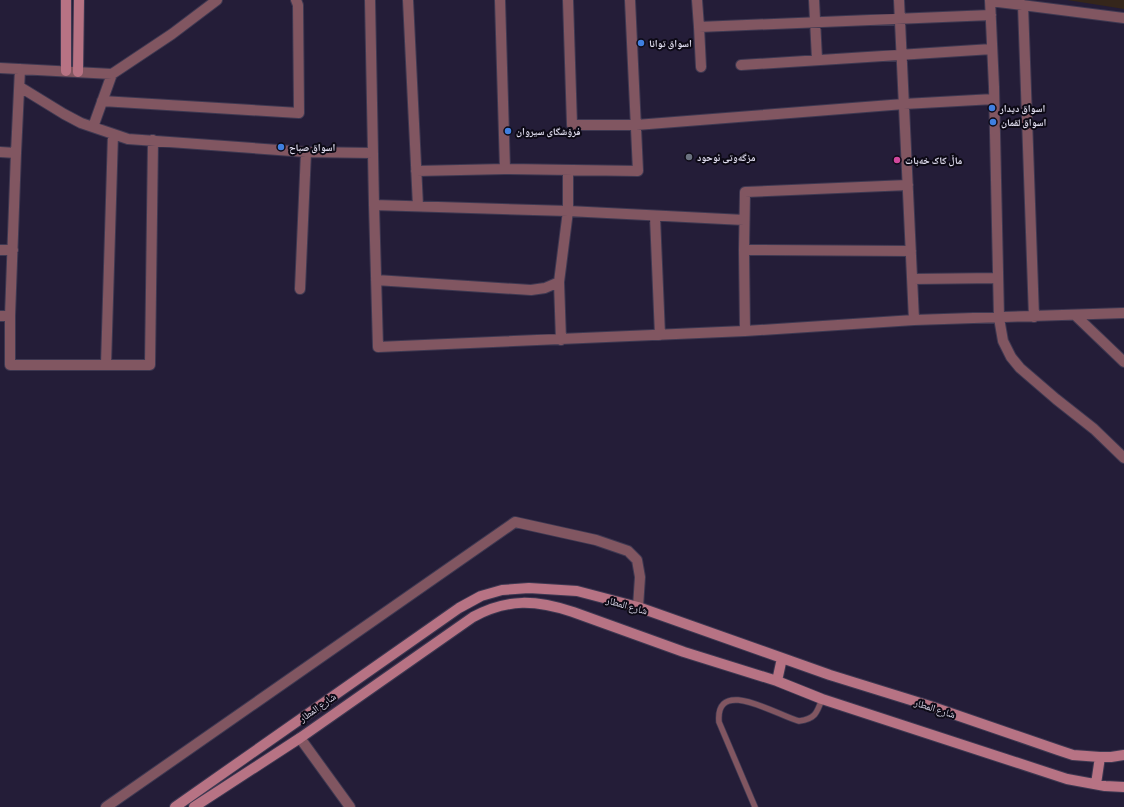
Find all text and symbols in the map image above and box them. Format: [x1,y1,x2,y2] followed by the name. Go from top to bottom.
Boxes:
[649,36,692,50] place label: اسواق توانا
[636,38,646,48] marker: اسواق توانا
[999,101,1045,115] place label: اسواق ديدار
[987,103,997,113] marker: اسواق ديدار
[1001,115,1047,129] place label: اسواق لقمان
[988,117,998,127] marker: اسواق لقمان
[516,124,581,138] place label: فرۆشگای سیروان
[503,126,513,136] marker: فرۆشگای سیروان
[289,140,336,155] place label: اسواق صباح
[276,142,286,152] marker: اسواق صباح
[697,150,756,164] place label: مزگەوتی ئوحود
[684,152,694,162] marker: مزگەوتی ئوحود
[905,153,963,167] place label: ماڵ کاک خەبات
[892,155,902,165] marker: ماڵ کاک خەبات
[604,592,650,618] street label: شارع المطار
[295,689,339,725] street label: شارع المطار
[912,694,958,721] street label: شارع المطار

